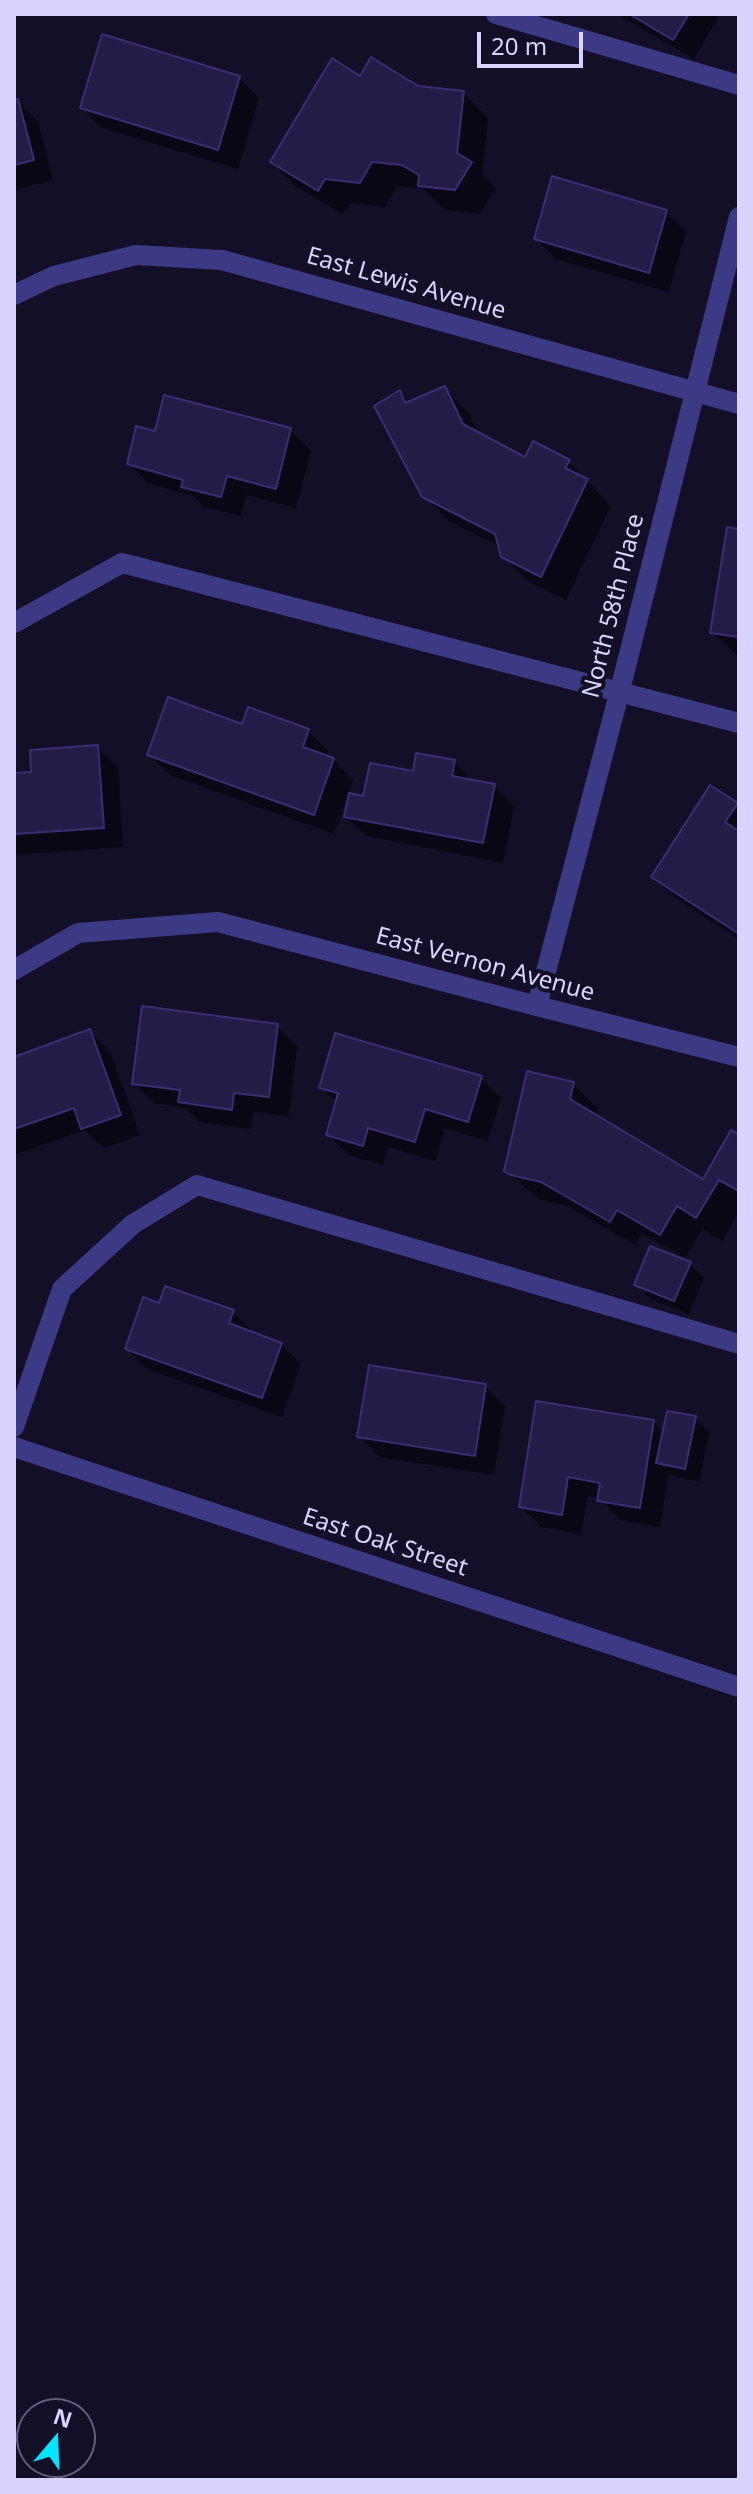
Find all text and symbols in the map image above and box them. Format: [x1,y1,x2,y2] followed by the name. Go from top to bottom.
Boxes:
[481,16,587,66] scale bar
[491,29,547,62] text: 20 m
[303,242,509,326] street label: East Lewis Avenue
[577,511,651,701] street label: North 58th Place
[372,922,598,1008] street label: East Vernon Avenue
[299,1503,471,1583] street label: East Oak Street
[16,2398,96,2478] north arrow
[50,2400,76,2434] text: N

